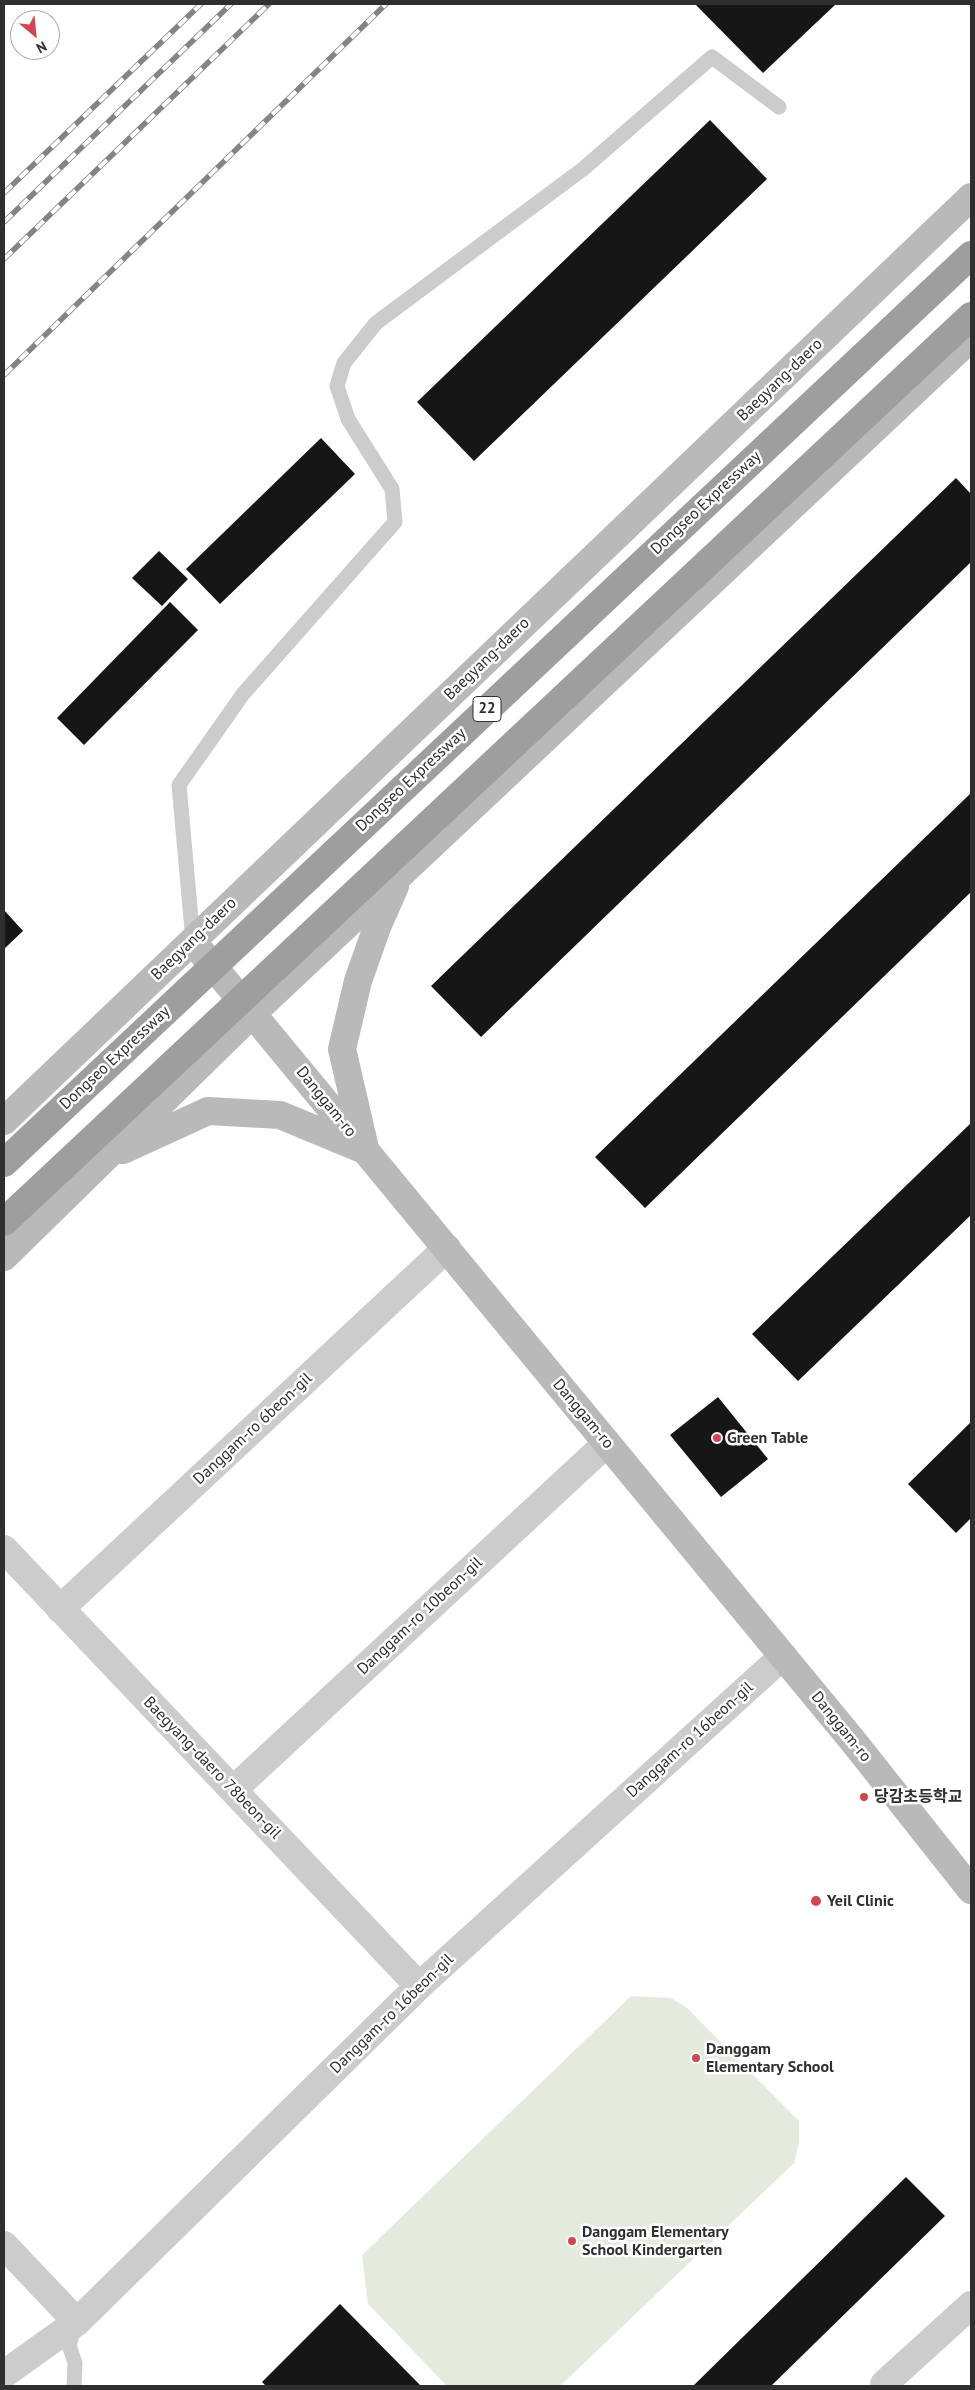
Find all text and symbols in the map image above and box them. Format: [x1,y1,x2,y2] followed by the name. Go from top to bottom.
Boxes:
[10,10,60,60] north arrow
[33,37,50,57] text: N
[733,335,827,425] street label: Baegyang-daero
[647,447,765,559] street label: Dongseo Expressway
[440,614,534,704] street label: Baegyang-daero
[473,696,501,722] road number: 22
[352,724,470,836] street label: Dongseo Expressway
[147,894,241,984] street label: Baegyang-daero
[56,1002,174,1114] street label: Dongseo Expressway
[292,1063,360,1141] street label: Danggam-ro
[190,1369,316,1489] street label: Danggam-ro 6beon-gil
[548,1375,618,1453] street label: Danggam-ro
[727,1428,808,1448] place label: Green Table
[711,1432,723,1444] marker: Green Table
[353,1553,487,1679] street label: Danggam-ro 10beon-gil
[623,1678,757,1802] street label: Danggam-ro 16beon-gil
[807,1688,875,1766] street label: Danggam-ro
[139,1693,285,1843] street label: Baegyang-daero 78beon-gil
[874,1787,962,1807] place label: 당감초등학교
[858,1791,870,1803] marker: 당감초등학교
[827,1891,894,1911] place label: Yeil Clinic
[809,1894,823,1908] marker: Yeil Clinic
[326,1950,458,2078] street label: Danggam-ro 16beon-gil
[706,2039,834,2077] place label: Danggam Elementary School
[690,2052,702,2064] marker: Danggam Elementary School
[582,2222,729,2260] place label: Danggam Elementary School Kindergarten
[566,2235,578,2247] marker: Danggam Elementary School Kindergarten

